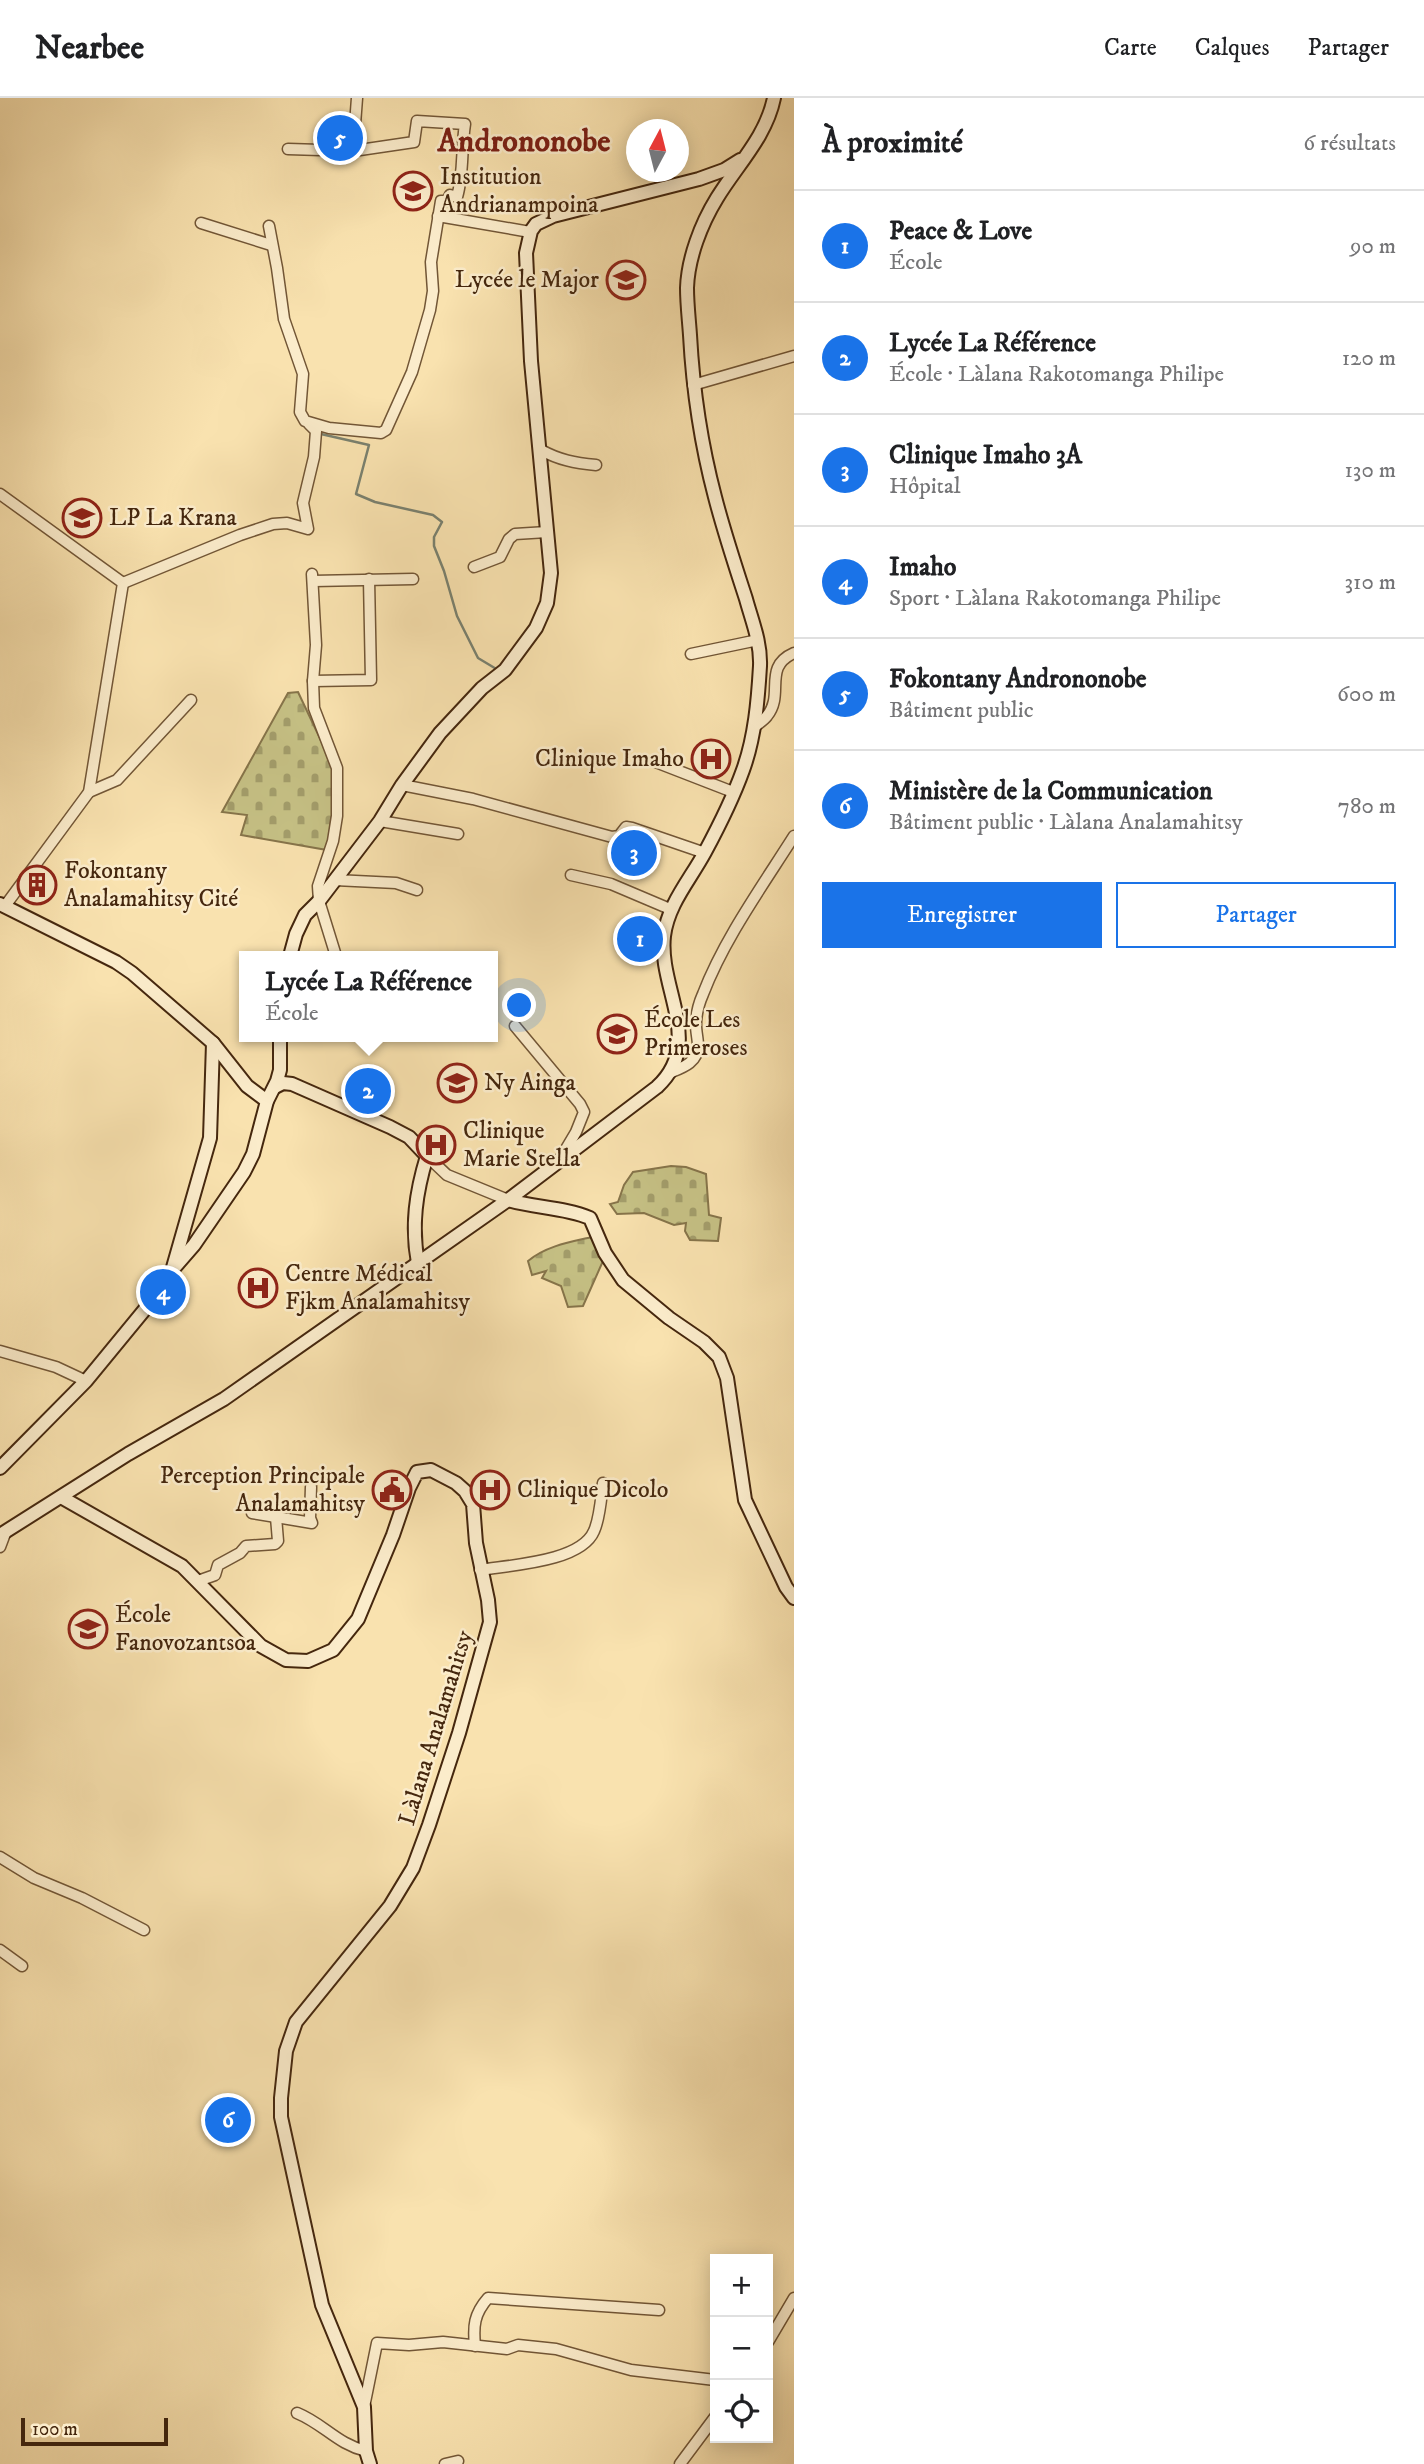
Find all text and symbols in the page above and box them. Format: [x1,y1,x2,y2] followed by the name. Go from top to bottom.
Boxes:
[35,28,144,69] text: Nearbee
[1104,33,1157,63] text: Carte
[1195,33,1270,63] text: Calques
[1308,33,1389,63] text: Partager
[317,112,363,164] pin: 5
[626,119,689,182] north arrow
[436,122,611,162] district label: Andrononobe
[822,125,963,162] text: À proximité
[1303,129,1396,158] text: 6 résultats
[440,162,599,220] place label: Institution Andrianampoina
[392,170,434,212] school or university icon: Institution Andrianampoina
[889,215,1032,248] text: Peace & Love
[841,232,849,261] text: 1
[1350,232,1396,261] text: 90 m
[889,248,943,277] text: École
[605,259,647,301] school or university icon: Lycée le Major
[455,265,599,295] place label: Lycée le Major
[889,327,1096,360] text: Lycée La Référence
[839,344,851,373] text: 2
[1342,344,1396,373] text: 120 m
[889,360,1224,389] text: École · Làlana Rakotomanga Philipe
[889,439,1082,472] text: Clinique Imaho 3A
[841,456,849,485] text: 3
[1344,456,1396,485] text: 130 m
[889,472,961,501] text: Hôpital
[61,497,103,539] school or university icon: LP La Krana
[109,503,238,533] place label: LP La Krana
[889,551,957,584] text: Imaho
[838,568,852,597] text: 4
[1344,568,1396,597] text: 310 m
[889,584,1221,613] text: Sport · Làlana Rakotomanga Philipe
[889,663,1147,696] text: Fokontany Andrononobe
[839,680,851,709] text: 5
[1337,680,1396,709] text: 600 m
[889,696,1034,725] text: Bâtiment public
[690,738,732,780] hospital icon: Clinique Imaho
[535,744,684,774] place label: Clinique Imaho
[889,775,1213,808] text: Ministère de la Communication
[839,792,851,821] text: 6
[1338,792,1396,821] text: 780 m
[889,808,1243,837] text: Bâtiment public · Làlana Analamahitsy
[611,827,657,879] pin: 3
[64,856,238,914] place label: Fokontany Analamahitsy Cité
[16,864,58,906] building icon: Fokontany Analamahitsy Cité
[822,882,1102,948] button: Enregistrer
[1116,882,1396,948] button: Partager
[617,913,663,965] pin: 1
[239,951,498,1042] popup
[265,966,472,999] text: Lycée La Référence
[502,988,536,1022] your location
[265,999,319,1028] text: École
[644,1005,748,1063] place label: École Les Primeroses
[596,1013,638,1055] school or university icon: École Les Primeroses
[436,1062,478,1104] school or university icon: Ny Ainga
[345,1065,391,1117] pin: 2
[484,1068,576,1098] place label: Ny Ainga
[463,1116,581,1174] place label: Clinique Marie Stella
[415,1124,457,1166] hospital icon: Clinique Marie Stella
[285,1259,471,1317] place label: Centre Médical Fjkm Analamahitsy
[140,1266,186,1318] pin: 4
[237,1267,279,1309] hospital icon: Centre Médical Fjkm Analamahitsy
[160,1461,366,1519] place label: Perception Principale Analamahitsy
[371,1469,413,1511] public building icon: Perception Principale Analamahitsy
[469,1469,511,1511] hospital icon: Clinique Dicolo
[517,1475,668,1505] place label: Clinique Dicolo
[115,1600,257,1658] place label: École Fanovozantsoa
[67,1608,109,1650] school or university icon: École Fanovozantsoa
[392,1626,480,1829] street label: Làlana Analamahitsy
[205,2094,251,2146] pin: 6
[710,2254,773,2443] map controls
[710,2254,773,2317] button: +
[710,2317,773,2380] button: −
[710,2380,773,2443] button: locate
[21,2415,168,2447] scale bar
[32,2418,78,2441] text: 100 m

